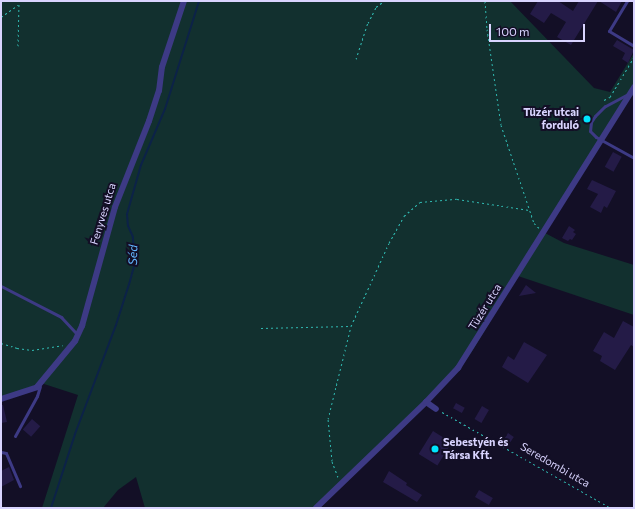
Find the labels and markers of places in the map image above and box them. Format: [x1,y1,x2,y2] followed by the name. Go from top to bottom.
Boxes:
[523,106,579,132] place label: Tüzér utcai forduló
[582,114,592,124] marker: Tüzér utcai forduló
[443,436,508,462] place label: Sebestyén és Társa Kft.
[430,444,440,454] marker: Sebestyén és Társa Kft.

